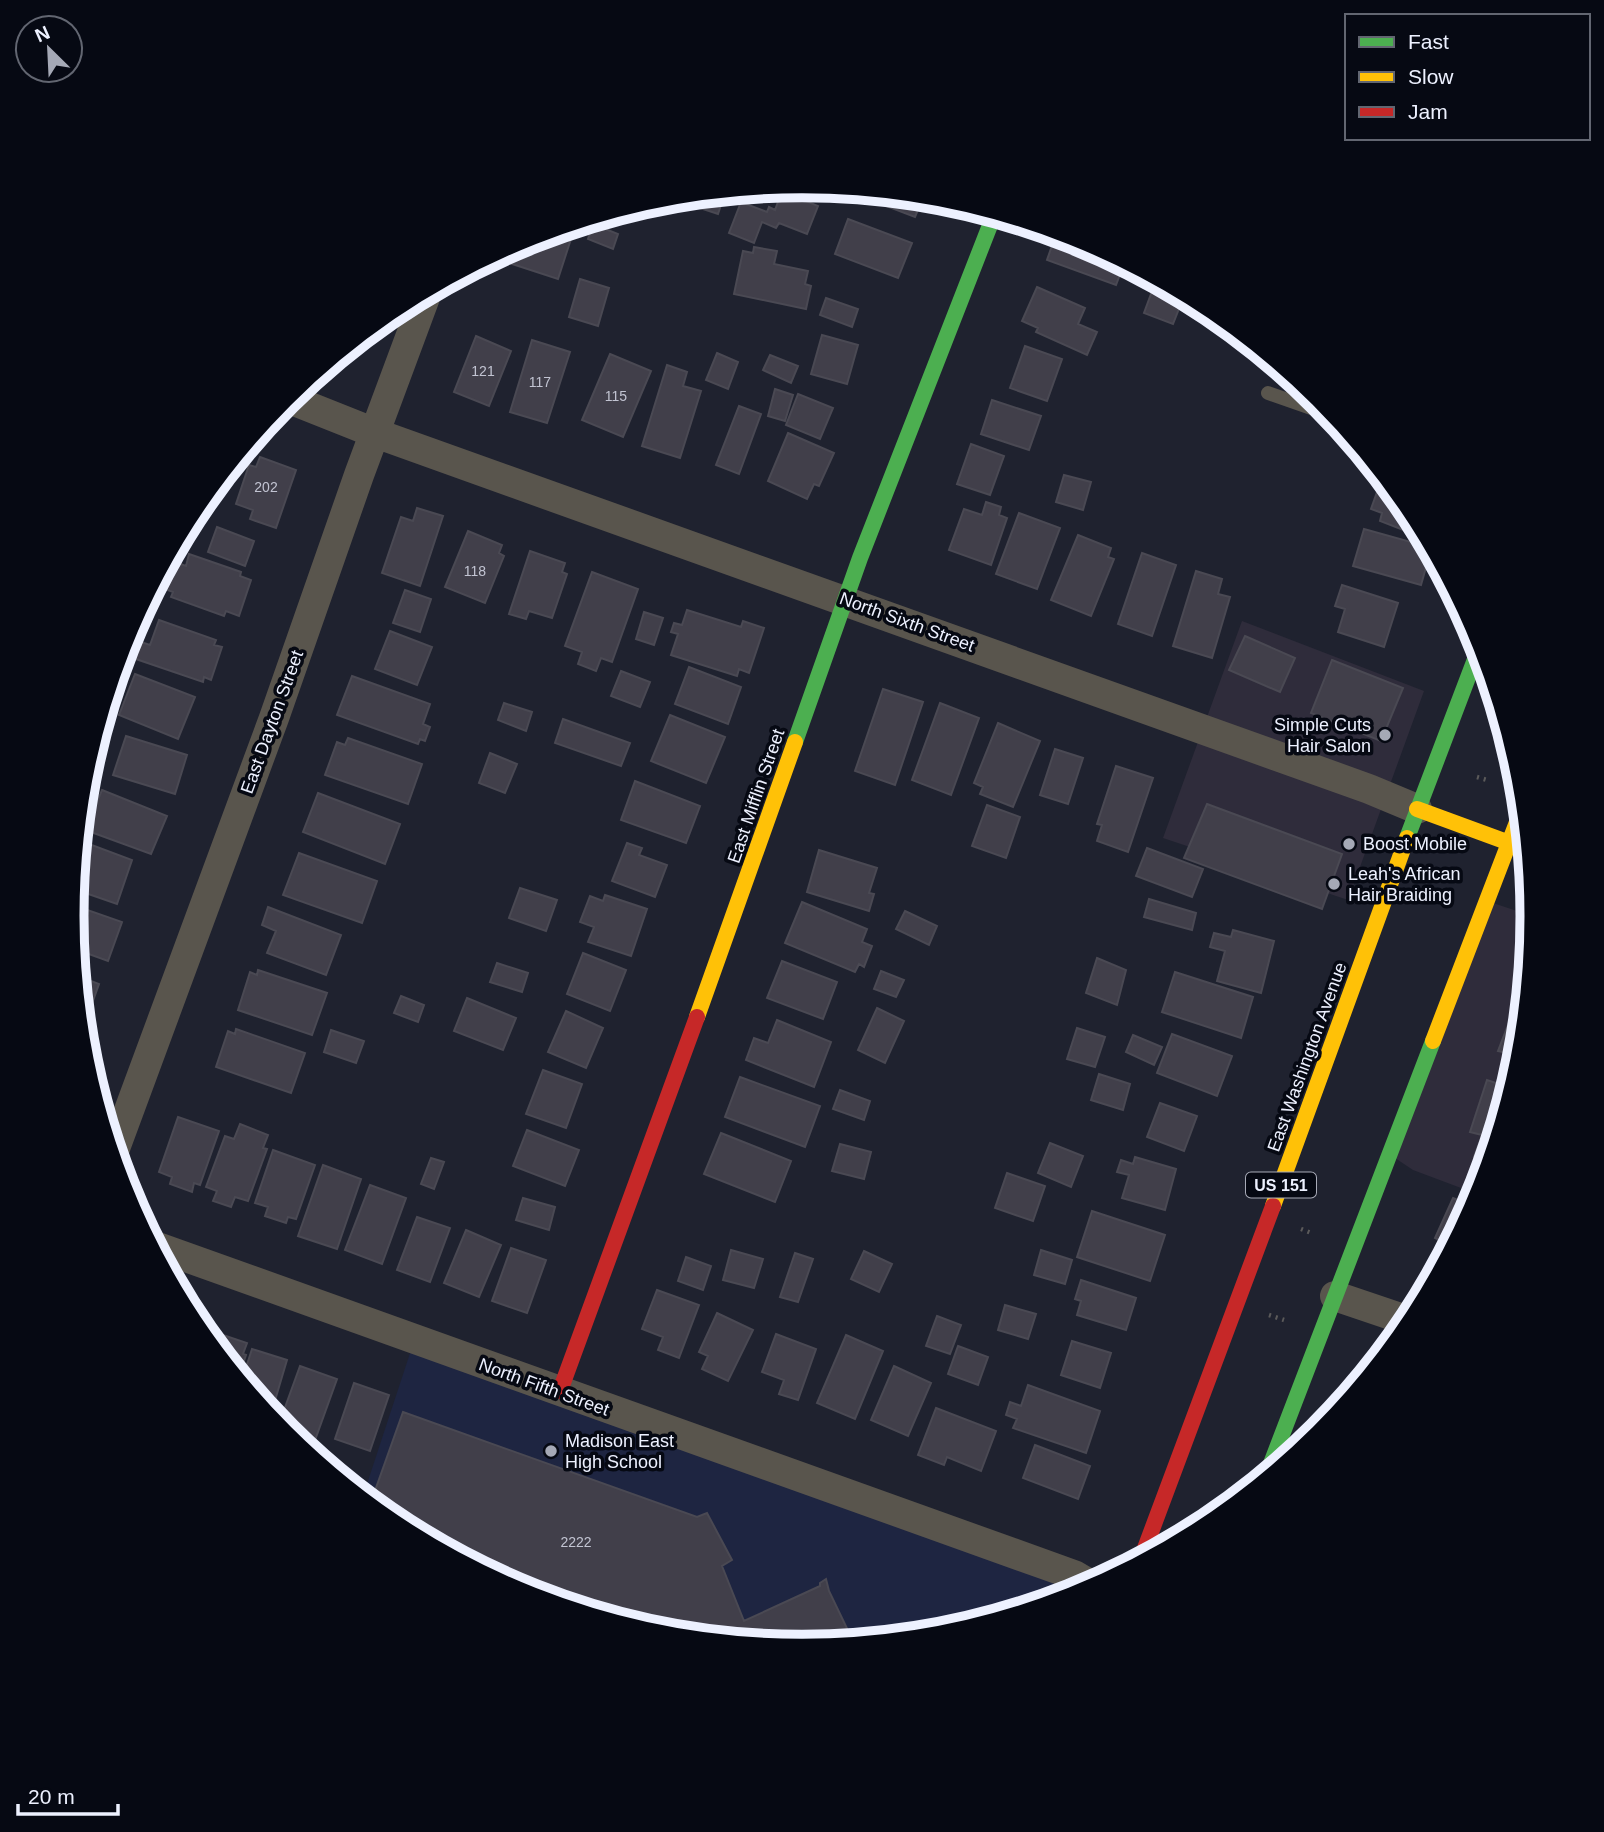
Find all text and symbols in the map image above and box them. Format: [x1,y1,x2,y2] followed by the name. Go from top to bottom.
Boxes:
[14,14,84,84] north arrow
[1345,14,1590,140] legend
[32,22,53,46] text: N
[1408,30,1449,53] text: Fast
[1408,65,1454,88] text: Slow
[1408,100,1448,123] text: Jam
[471,363,495,379] house number: 121
[529,374,551,390] house number: 117
[605,388,627,404] house number: 115
[254,479,278,495] house number: 202
[464,563,486,579] house number: 118
[837,588,977,656] street label: North Sixth Street
[237,648,307,796] street label: East Dayton Street
[1274,715,1371,756] place label: Simple Cuts Hair Salon
[724,726,788,866] street label: East Mifflin Street
[1377,727,1393,743] marker: Simple Cuts Hair Salon
[1363,834,1467,854] place label: Boost Mobile
[1341,836,1357,852] marker: Boost Mobile
[1348,864,1461,905] place label: Leah's African Hair Braiding
[1326,876,1342,892] marker: Leah's African Hair Braiding
[1263,960,1351,1154] street label: East Washington Avenue
[1246,1172,1316,1198] road number: US 151
[476,1354,612,1420] street label: North Fifth Street
[565,1431,674,1472] place label: Madison East High School
[543,1443,559,1459] marker: Madison East High School
[560,1534,592,1550] house number: 2222
[18,1772,117,1816] scale bar
[28,1785,75,1808] text: 20 m

